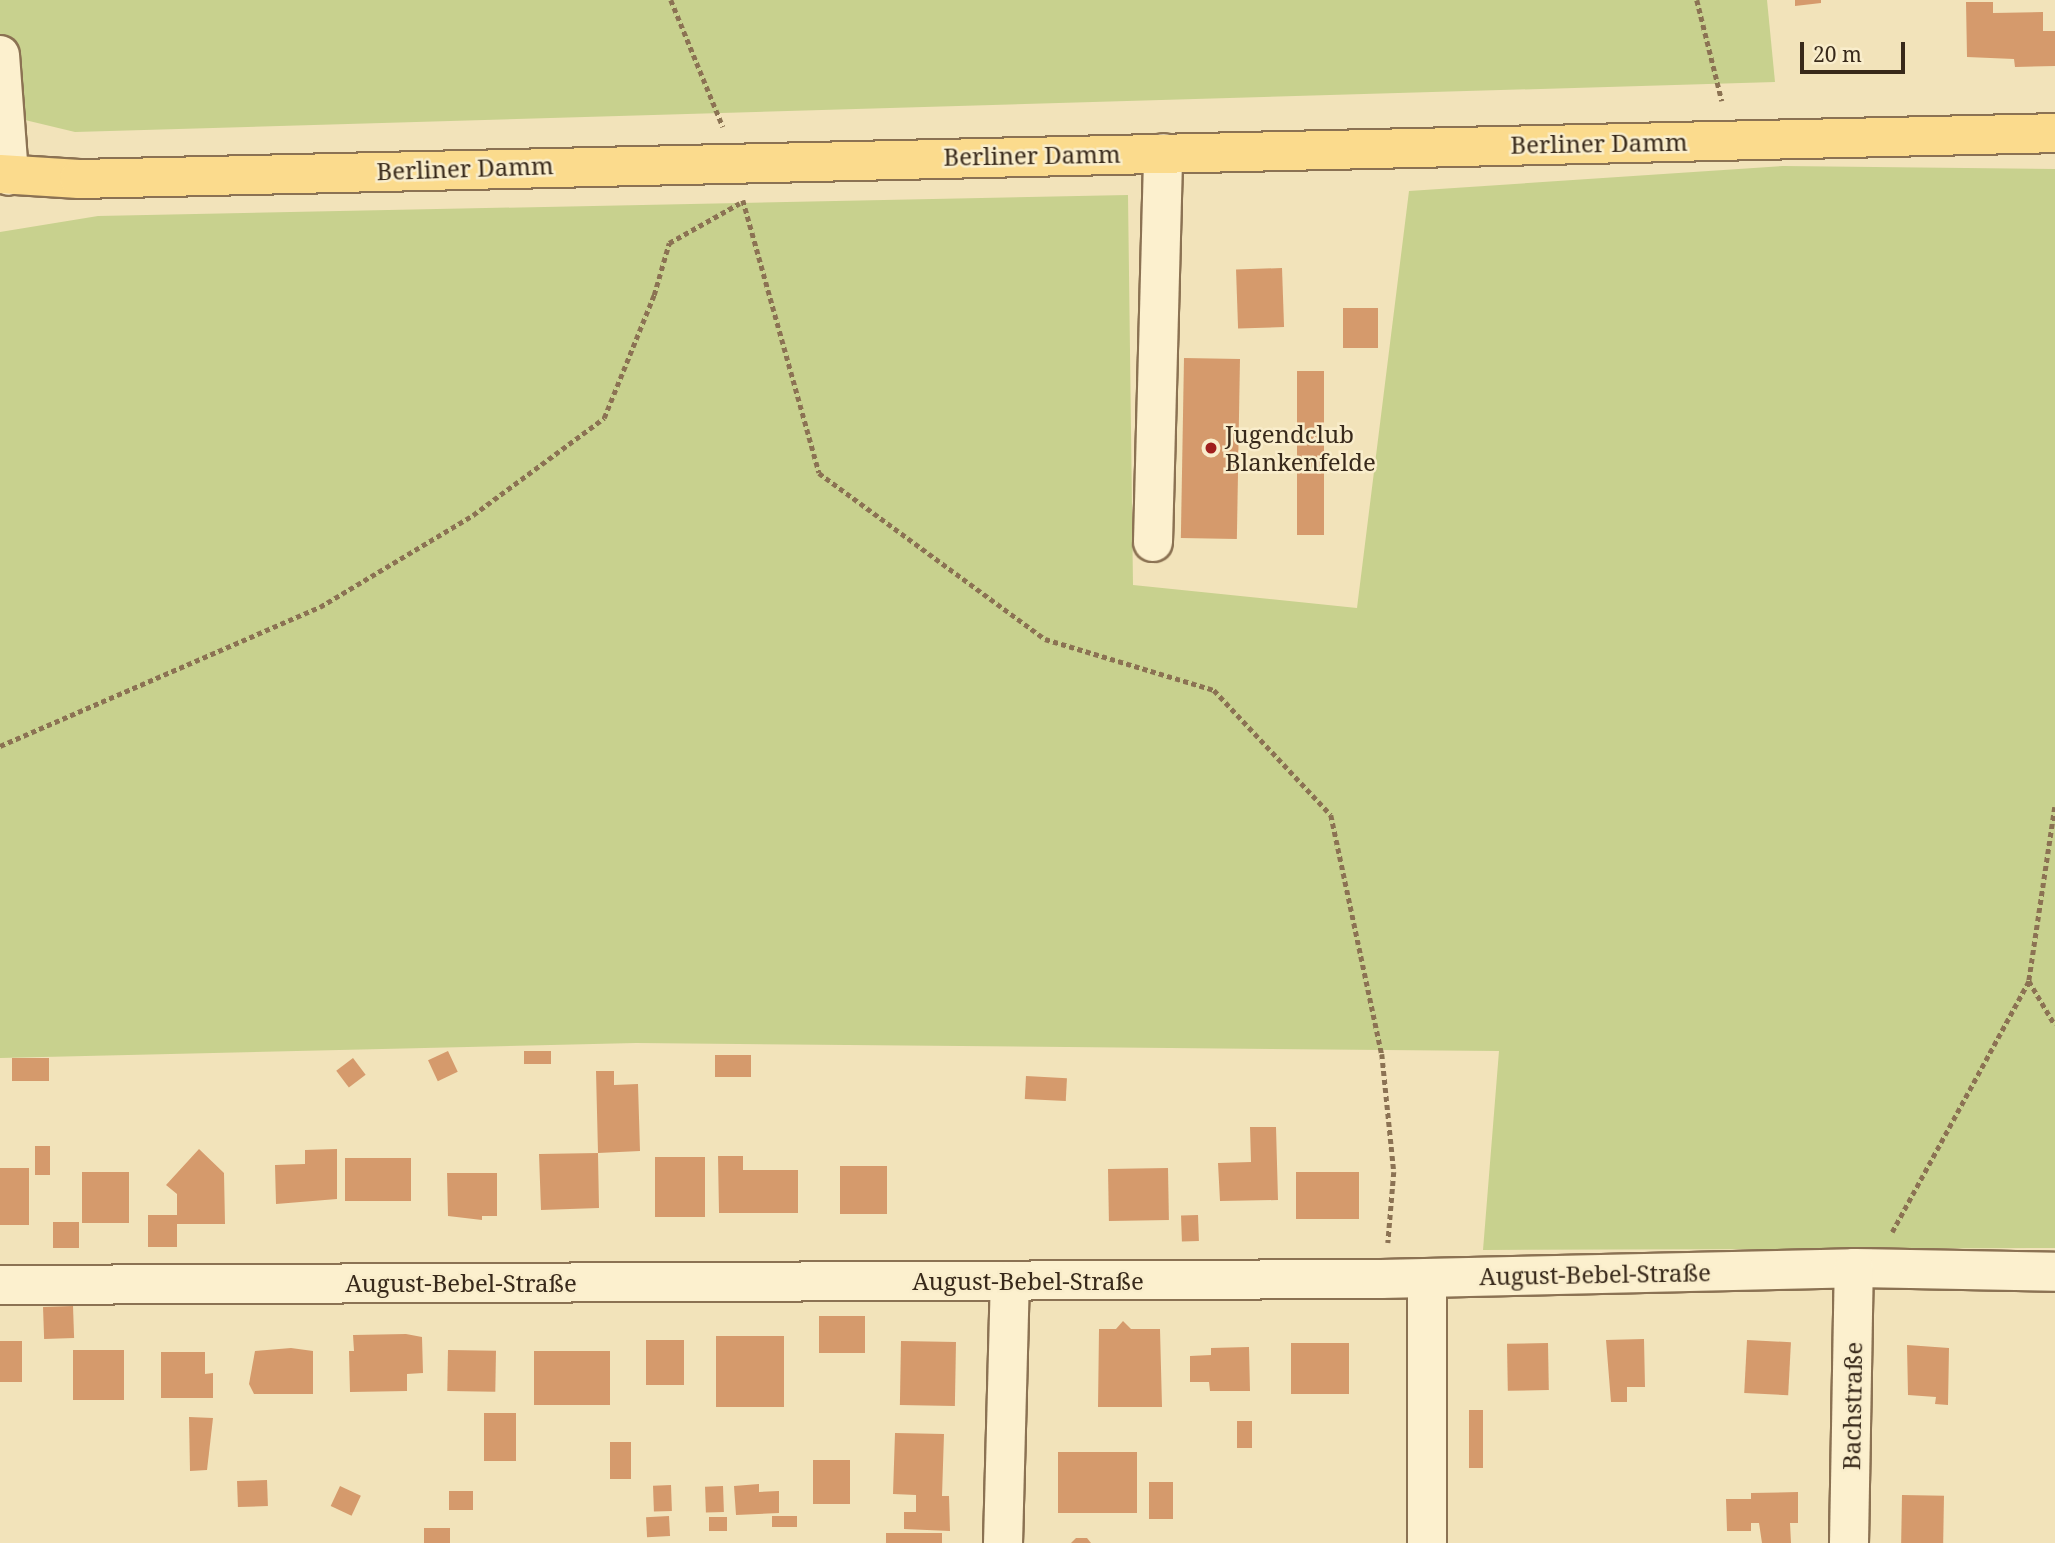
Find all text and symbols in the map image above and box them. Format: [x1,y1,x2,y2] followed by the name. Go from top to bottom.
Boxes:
[1803,28,1908,72] scale bar
[1813,40,1862,68] text: 20 m
[1510,127,1688,159] street label: Berliner Damm
[943,139,1121,171] street label: Berliner Damm
[376,151,554,185] street label: Berliner Damm
[1225,420,1376,476] place label: Jugendclub Blankenfelde
[1203,440,1219,456] marker: Jugendclub Blankenfelde
[1479,1258,1711,1290] street label: August-Bebel-Straße
[912,1267,1144,1295] street label: August-Bebel-Straße
[345,1269,577,1297] street label: August-Bebel-Straße
[1836,1342,1868,1470] street label: Bachstraße

